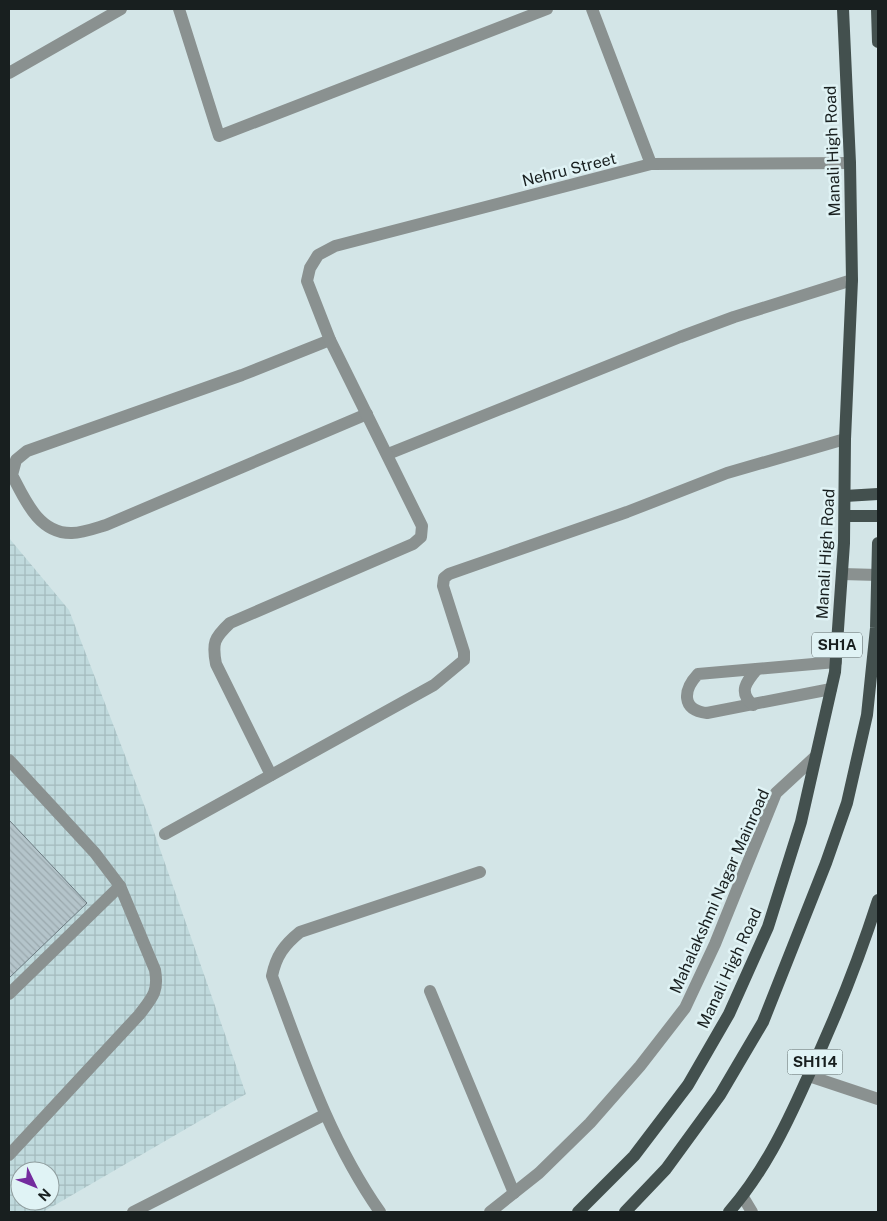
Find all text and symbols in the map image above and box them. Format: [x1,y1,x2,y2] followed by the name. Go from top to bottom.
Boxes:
[821,85,844,217] street label: Manali High Road
[520,149,618,190] street label: Nehru Street
[813,488,838,620] street label: Manali High Road
[812,632,862,658] road number: SH1A
[666,786,773,996] street label: Mahalakshmi Nagar Mainroad
[693,905,766,1031] street label: Manali High Road
[788,1050,842,1074] road number: SH114
[10,1161,60,1211] north arrow
[35,1185,54,1204] text: N

